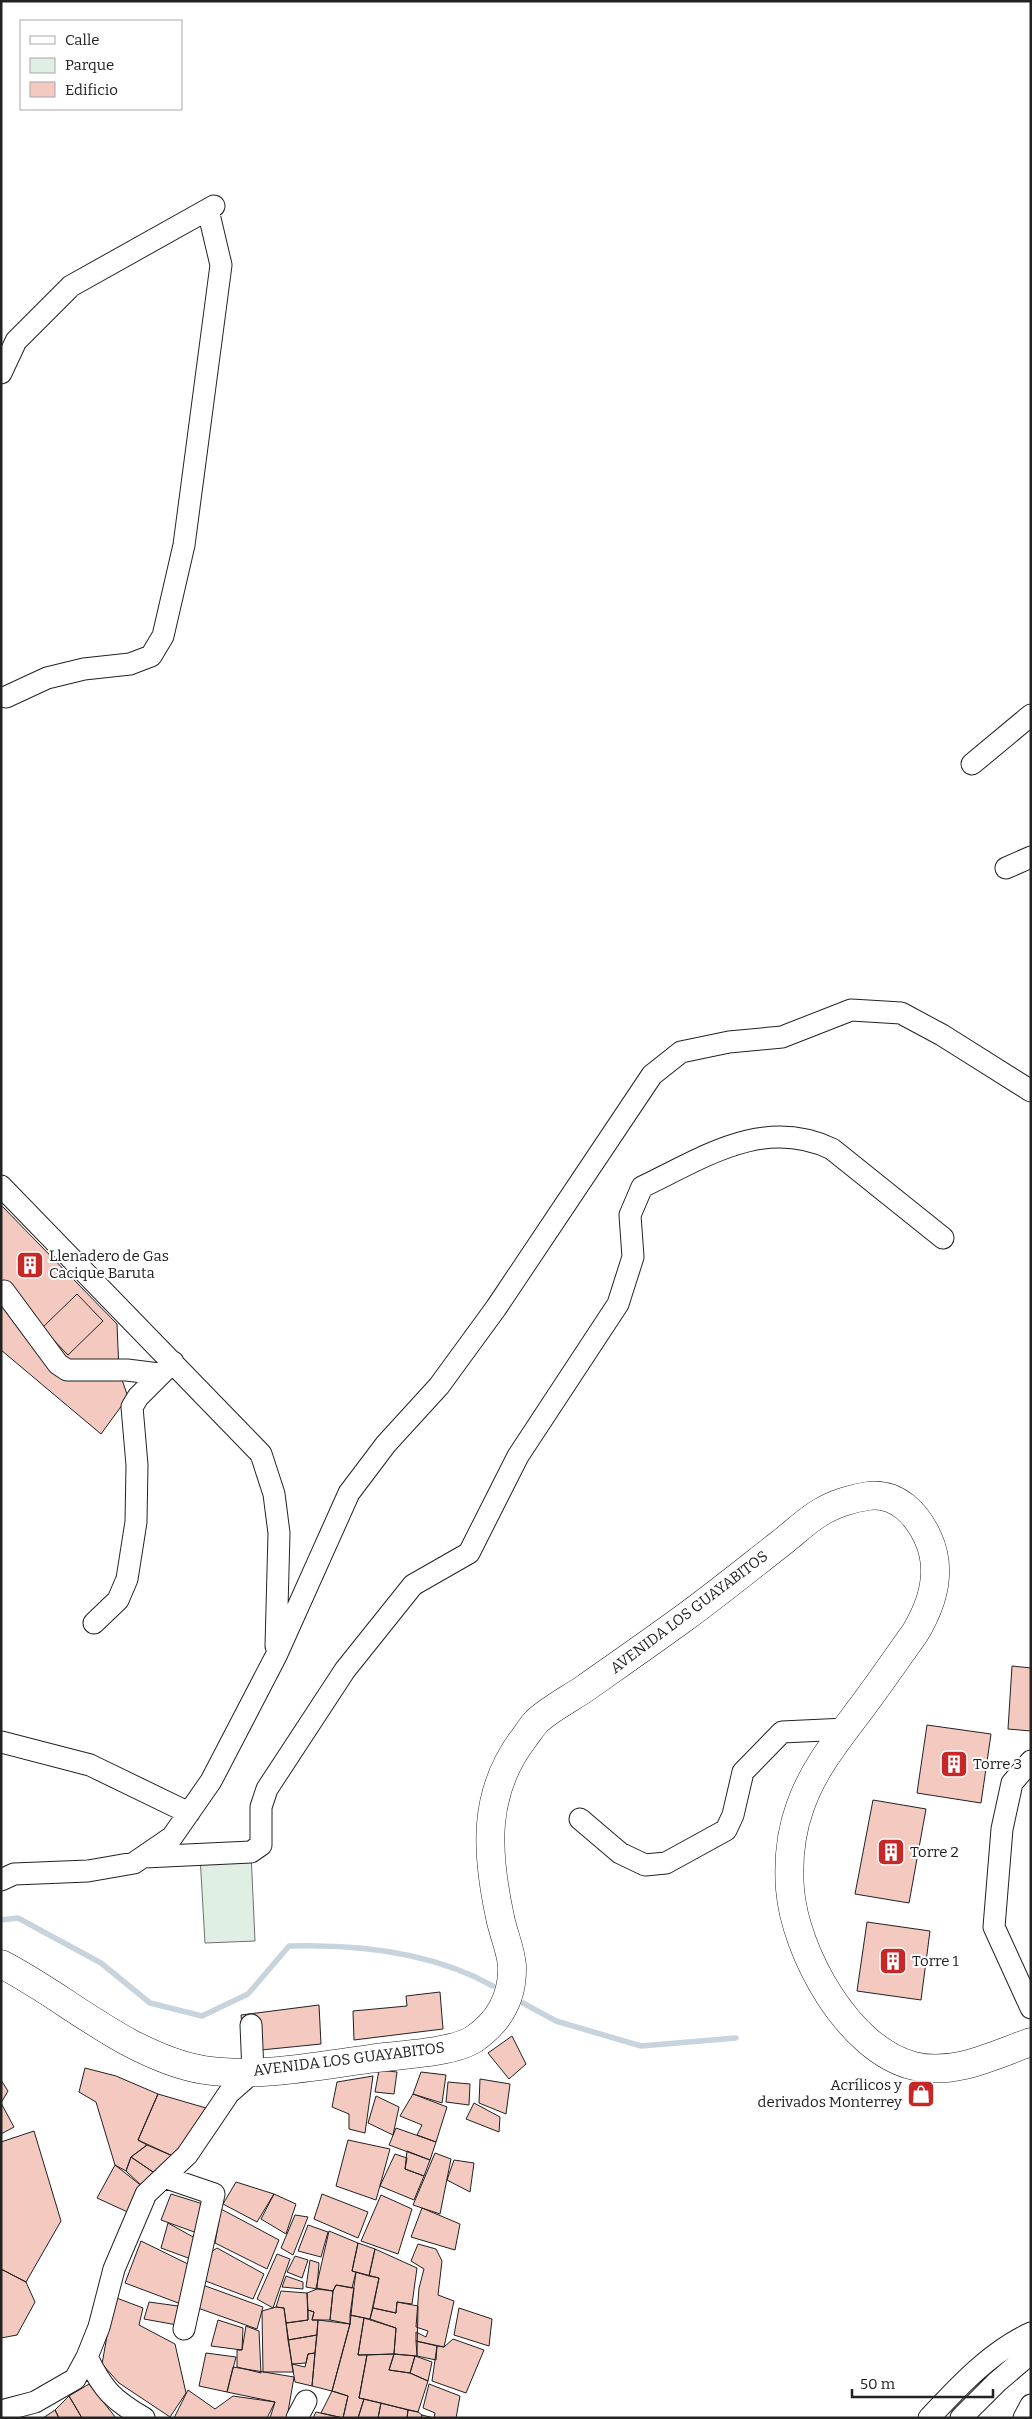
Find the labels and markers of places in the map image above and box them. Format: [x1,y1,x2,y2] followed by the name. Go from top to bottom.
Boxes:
[49,1247,169,1282] place label: Llenadero de Gas Cacique Baruta
[15,1250,45,1280] building icon: Llenadero de Gas Cacique Baruta
[939,1749,969,1779] building icon: Torre 3
[973,1755,1022,1773] place label: Torre 3
[876,1837,906,1867] building icon: Torre 2
[910,1843,959,1861] place label: Torre 2
[878,1946,908,1976] building icon: Torre 1
[912,1952,959,1970] place label: Torre 1
[758,2076,902,2111] place label: Acrílicos y derivados Monterrey
[906,2079,936,2109] shop icon: Acrílicos y derivados Monterrey

